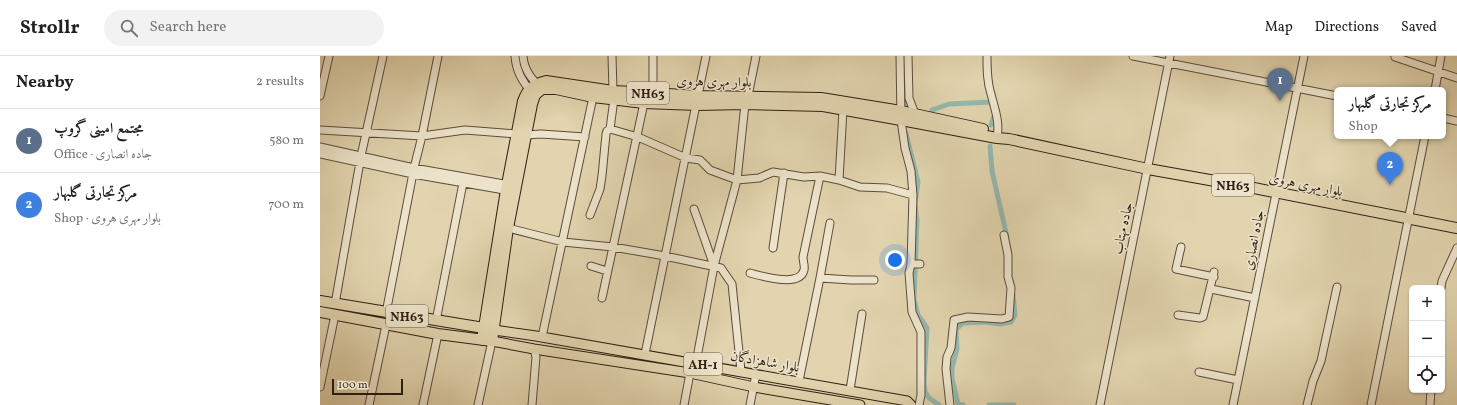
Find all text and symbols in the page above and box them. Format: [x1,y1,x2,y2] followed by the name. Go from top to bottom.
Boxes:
[104,10,384,46] search box
[20,15,80,41] text: Strollr
[118,17,140,39] icon: search
[150,17,226,38] text: Search here
[1265,18,1293,37] text: Map
[1315,18,1379,37] text: Directions
[1401,18,1437,37] text: Saved
[1267,68,1293,101] pin: 1
[16,71,74,94] text: Nearby
[676,72,752,93] street label: بلوار مهری هروی
[256,73,304,91] text: 2 results
[627,82,669,104] road number: NH63
[1334,87,1446,139] popup
[1348,94,1432,115] text: مرکز تجارتی گلبهار
[1348,118,1378,136] text: Shop
[54,119,143,140] text: مجتمع امینی گروپ
[26,132,32,150] text: 1
[269,132,304,150] text: 580 m
[54,146,152,164] text: Office · جاده انصاری
[1377,152,1403,185] pin: 2
[1267,169,1345,202] street label: بلوار مهری هروی
[1212,174,1254,196] road number: NH63
[54,183,137,204] text: مرکز تجارتی گلبهار
[26,196,32,214] text: 2
[268,196,304,214] text: 700 m
[1109,200,1138,256] street label: جاده مهتاب
[1239,208,1270,272] street label: جاده انصاری
[54,210,161,228] text: Shop · بلوار مهری هروی
[885,250,905,270] your location
[1409,285,1445,393] map controls
[1409,285,1445,321] button: +
[386,305,428,327] road number: NH63
[1409,321,1445,357] button: −
[729,347,801,378] street label: بلوار شاهزادگان
[684,353,722,375] road number: AH-1
[1409,357,1445,393] button: locate
[332,377,403,396] scale bar
[338,378,368,393] text: 100 m

